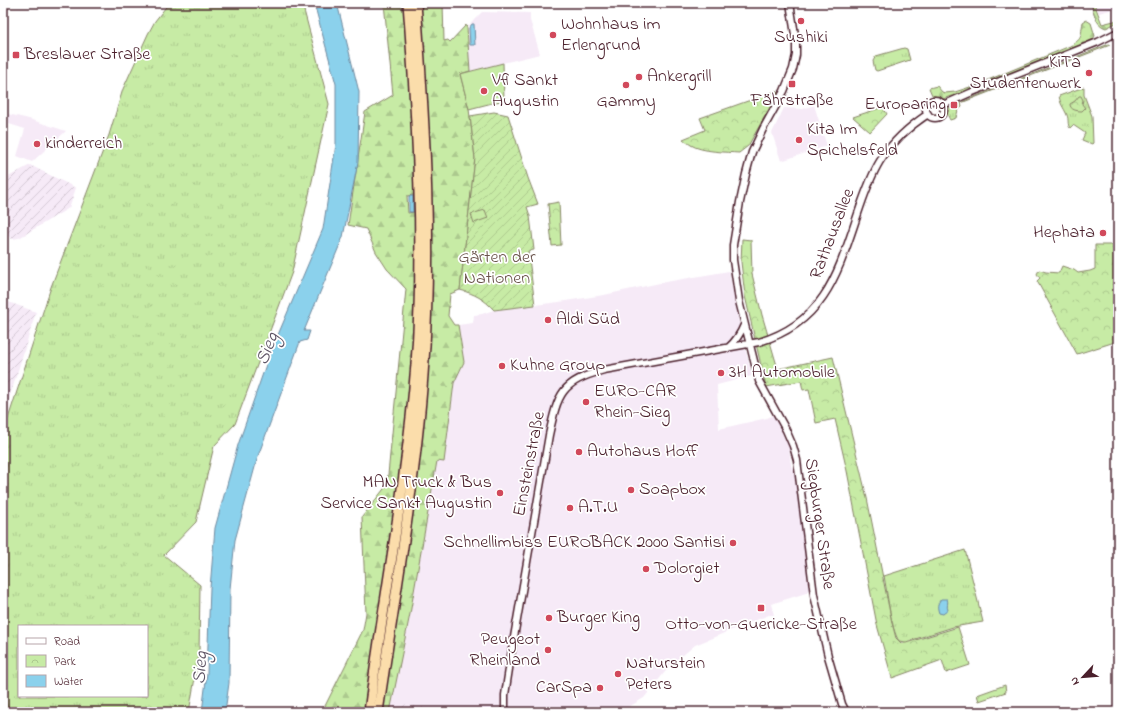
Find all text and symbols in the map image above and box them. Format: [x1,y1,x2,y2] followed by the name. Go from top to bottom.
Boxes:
[561,12,661,60] place label: Wohnhaus im Erlengrund
[796,16,806,26] marker: Sushiki
[774,25,828,51] place label: Sushiki
[548,30,558,40] marker: Wohnhaus im Erlengrund
[23,42,151,68] place label: Breslauer Straße
[11,50,21,60] marker: Breslauer Straße
[970,50,1081,97] place label: KiTa Studentenwerk
[647,64,711,91] place label: Ankergrill
[491,68,559,116] place label: Vfl Sankt Augustin
[1084,68,1094,78] marker: KiTa Studentenwerk
[634,72,644,82] marker: Ankergrill
[787,79,797,89] marker: Fährstraße
[621,80,631,90] marker: Gammy
[479,86,489,96] marker: Vfl Sankt Augustin
[750,88,834,114] place label: Fährstraße
[597,89,655,115] place label: Gammy
[865,92,946,119] place label: Europaring
[949,100,959,110] marker: Europaring
[807,117,898,164] place label: Kita Im Spichelsfeld
[45,131,122,157] place label: kinderreich
[794,135,804,145] marker: Kita Im Spichelsfeld
[32,139,42,149] marker: kinderreich
[804,184,863,283] street label: Rathausallee
[1033,220,1095,246] place label: Hephata
[1098,228,1108,238] marker: Hephata
[458,245,536,292] park label: Gärten der Nationen
[556,307,620,333] place label: Aldi Süd
[543,315,553,325] marker: Aldi Süd
[250,328,288,369] water label: Sieg
[510,353,605,379] place label: Kuhne Group
[729,360,836,386] place label: 3H Automobile
[497,361,507,371] marker: Kuhne Group
[716,368,726,378] marker: 3H Automobile
[594,379,676,427] place label: EURO-CAR Rhein-Sieg
[581,397,591,407] marker: EURO-CAR Rhein-Sieg
[507,408,553,519] street label: Einsteinstraße
[587,439,698,465] place label: Autohaus Hoff
[574,447,584,457] marker: Autohaus Hoff
[796,457,841,592] street label: Siegburger Straße
[320,470,492,518] place label: MAN Truck & Bus Service Sankt Augustin
[639,477,706,503] place label: Soapbox
[626,485,636,495] marker: Soapbox
[495,488,505,498] marker: MAN Truck & Bus Service Sankt Augustin
[578,495,618,521] place label: A.T.U
[565,503,575,513] marker: A.T.U
[443,530,725,556] place label: Schnellimbiss EUROBACK 2000 Santisi
[728,538,738,548] marker: Schnellimbiss EUROBACK 2000 Santisi
[653,556,719,583] place label: Dolorgiet
[641,564,651,574] marker: Dolorgiet
[756,603,766,613] marker: Otto-von-Guericke-Straße
[556,605,640,632] place label: Burger King
[665,612,858,638] place label: Otto-von-Guericke-Straße
[544,613,554,623] marker: Burger King
[18,625,148,697] legend
[470,627,540,674] place label: Peugeot Rheinland
[54,633,80,651] text: Road
[543,645,553,655] marker: Peugeot Rheinland
[186,650,217,685] water label: Sieg
[626,651,705,698] place label: Naturstein Peters
[54,653,76,671] text: Park
[1063,657,1103,697] north arrow
[613,669,623,679] marker: Naturstein Peters
[54,673,83,691] text: Water
[1066,674,1084,688] text: N
[536,675,592,701] place label: CarSpa
[595,683,605,693] marker: CarSpa

